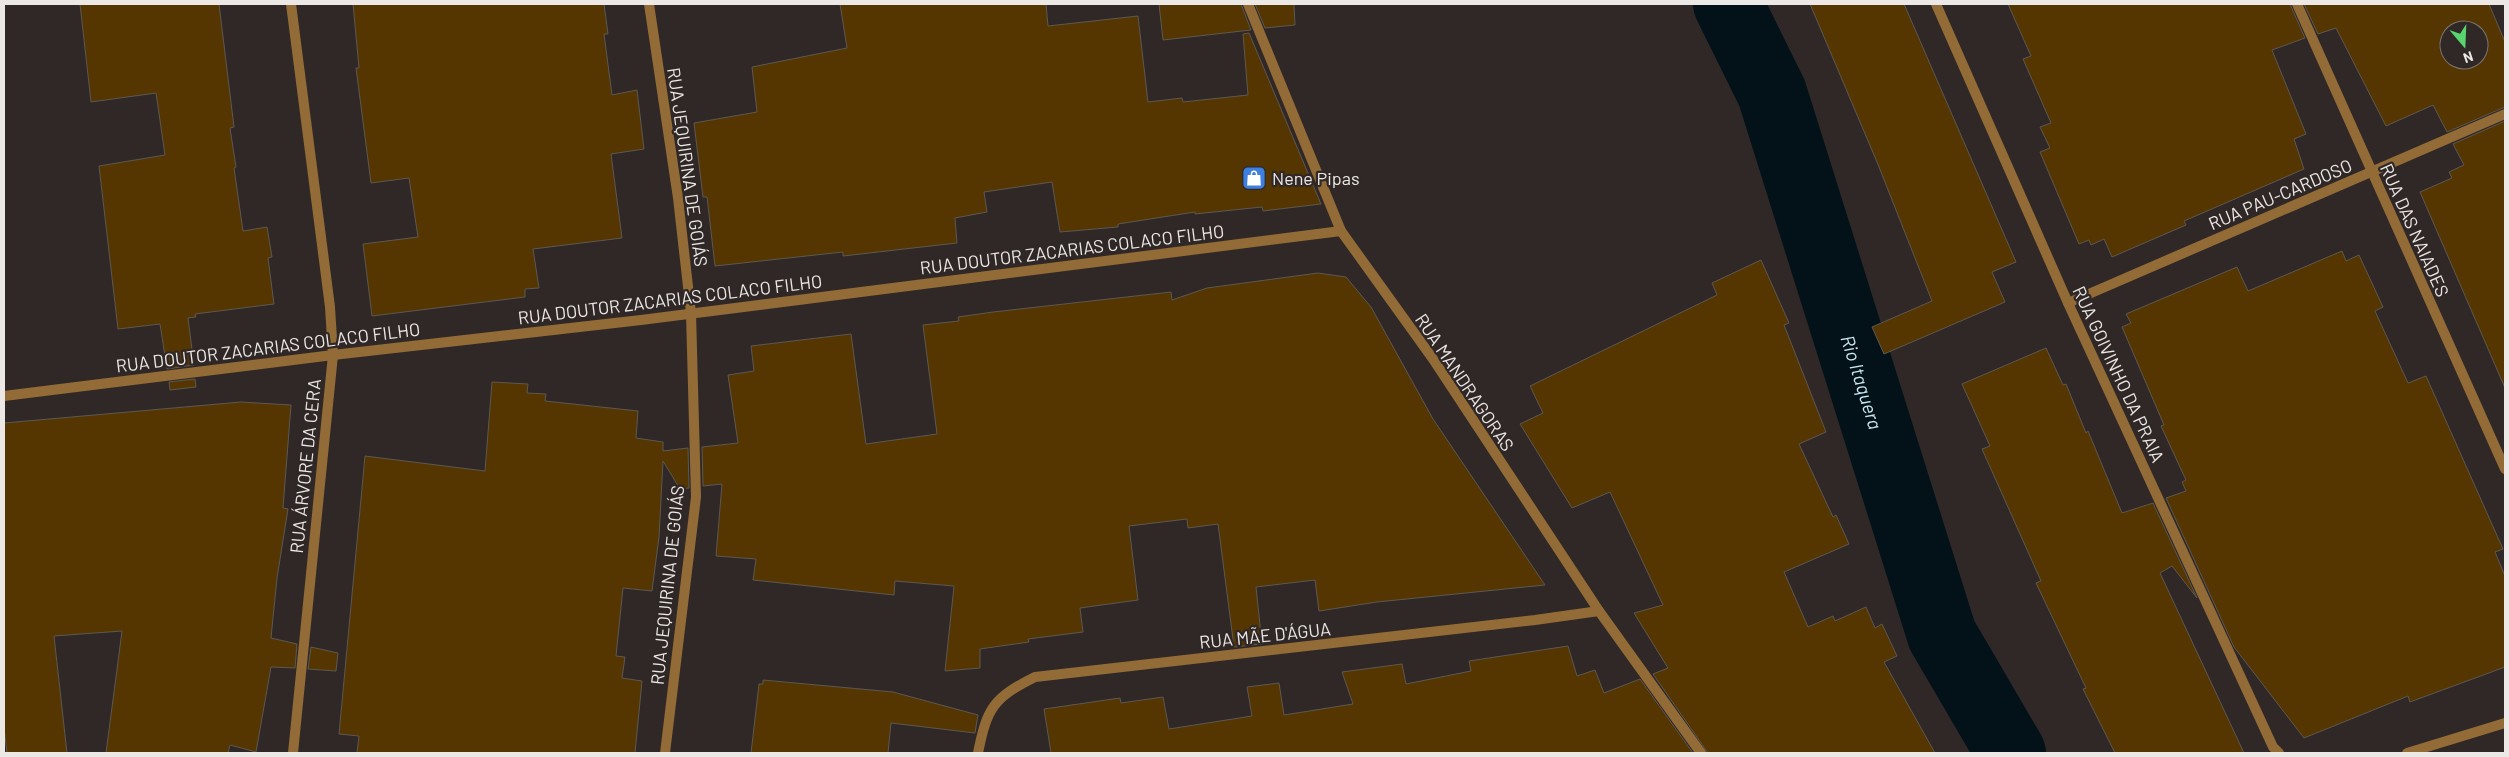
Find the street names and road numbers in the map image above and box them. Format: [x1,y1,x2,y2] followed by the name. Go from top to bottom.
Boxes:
[663,66,713,268] street label: RUA JEQUIRINA DE GOIÁS
[2205,154,2355,234] street label: RUA PAU-CARDOSO
[2376,160,2454,300] street label: RUA DAS NAIADES
[919,219,1225,279] street label: RUA DOUTOR ZACARIAS COLACO FILHO
[517,269,823,329] street label: RUA DOUTOR ZACARIAS COLACO FILHO
[2068,282,2170,466] street label: RUA GOIVINHO DA PRAIA
[1411,309,1519,455] street label: RUA MANDRAGORAS
[115,317,421,377] street label: RUA DOUTOR ZACARIAS COLACO FILHO
[285,378,325,554] street label: RUA ÁRVORE DA CERA
[646,484,688,686] street label: RUA JEQUIRINA DE GOIÁS
[1198,617,1332,653] street label: RUA MÃE D'ÁGUA

